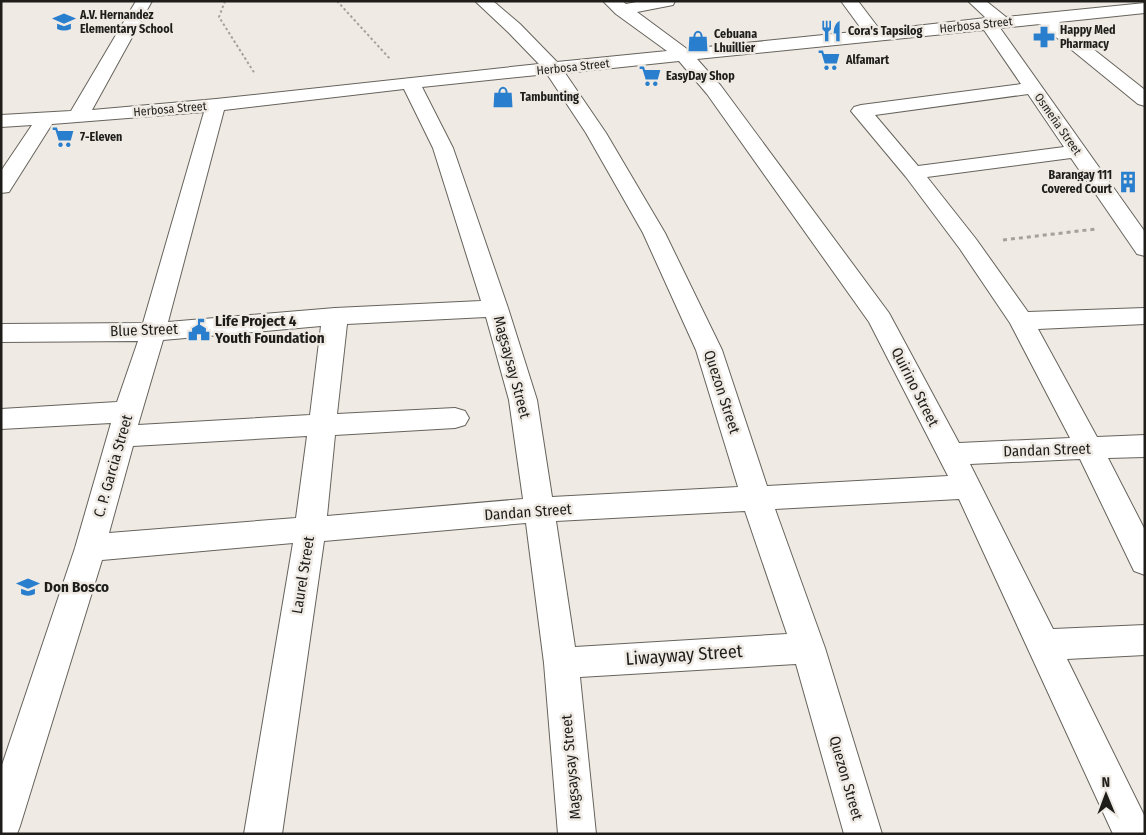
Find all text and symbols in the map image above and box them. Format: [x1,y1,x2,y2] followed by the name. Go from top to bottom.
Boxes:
[79,8,174,36] place label: A.V. Hernandez Elementary School
[51,9,77,35] school or university icon: A.V. Hernandez Elementary School
[939,14,1013,36] street label: Herbosa Street
[818,18,844,44] restaurant icon: Cora's Tapsilog
[1060,23,1116,51] place label: Happy Med Pharmacy
[848,24,922,38] place label: Cora's Tapsilog
[1031,24,1057,50] pharmacy icon: Happy Med Pharmacy
[714,27,757,55] place label: Cebuana Lhuillier
[685,28,711,54] shop icon: Cebuana Lhuillier
[816,47,842,73] supermarket icon: Alfamart
[845,53,890,67] place label: Alfamart
[536,56,610,78] street label: Herbosa Street
[637,63,663,89] supermarket icon: EasyDay Shop
[666,69,735,83] place label: EasyDay Shop
[490,84,516,110] shop icon: Tambunting
[520,90,579,104] place label: Tambunting
[1032,90,1085,158] street label: Osmeña Street
[133,99,207,119] street label: Herbosa Street
[50,124,76,150] supermarket icon: 7-Eleven
[80,130,122,144] place label: 7-Eleven
[1042,168,1113,196] place label: Barangay 111 Covered Court
[1115,169,1141,195] building icon: Barangay 111 Covered Court
[214,312,325,347] place label: Life Project 4 Youth Foundation
[490,314,534,420] street label: Magsaysay Street
[186,317,212,343] public building icon: Life Project 4 Youth Foundation
[110,320,178,340] street label: Blue Street
[887,344,943,430] street label: Quirino Street
[700,348,744,436] street label: Quezon Street
[90,413,136,519] street label: C. P. Garcia Street
[1003,439,1091,461] street label: Dandan Street
[484,500,572,524] street label: Dandan Street
[288,535,318,615] street label: Laurel Street
[15,574,41,600] school or university icon: Don Bosco
[44,578,109,596] place label: Don Bosco
[625,640,743,670] street label: Liwayway Street
[557,714,585,820] street label: Magsaysay Street
[825,734,867,822] street label: Quezon Street
[1081,770,1131,820] north arrow
[1101,774,1110,791] text: N

